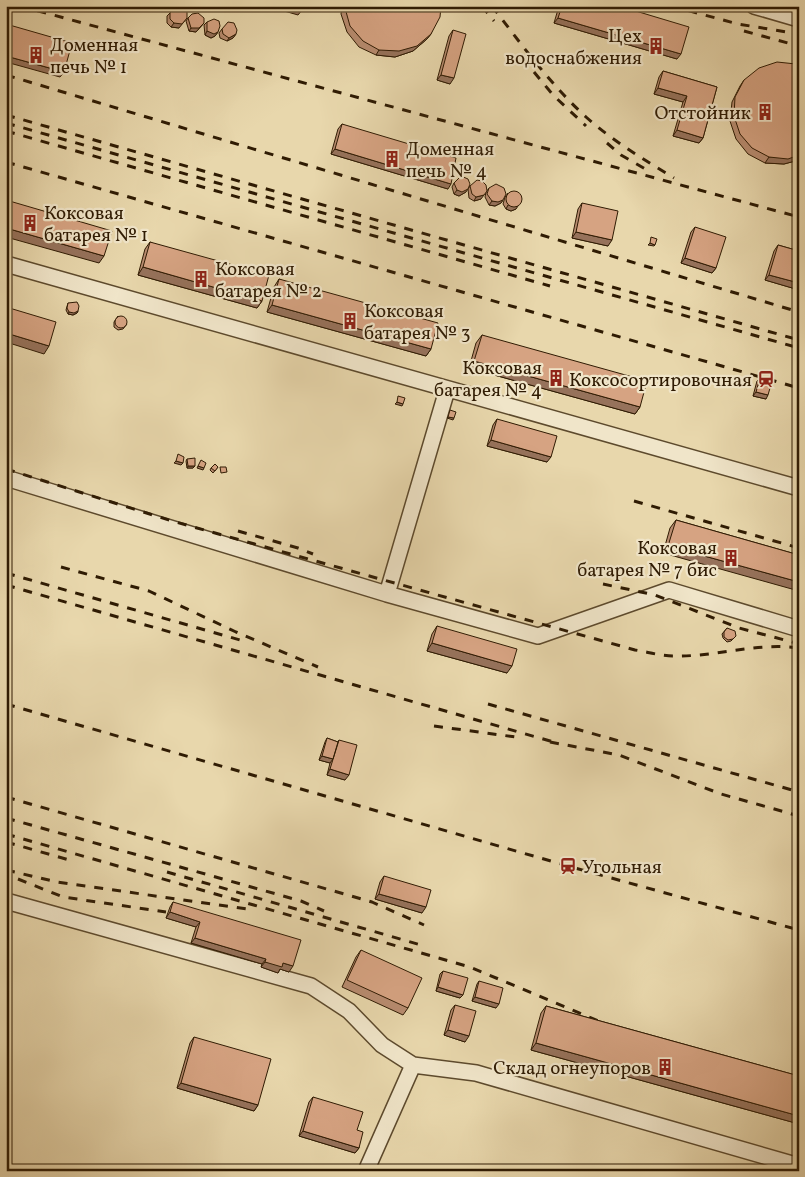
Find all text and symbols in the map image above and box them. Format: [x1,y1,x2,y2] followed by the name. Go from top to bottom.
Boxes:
[505,24,642,72] place label: Цех водоснабжения
[50,33,138,81] place label: Доменная печь № 1
[646,36,666,56] building icon: Цех водоснабжения
[26,45,46,65] building icon: Доменная печь № 1
[654,101,751,127] place label: Отстойник
[755,102,775,122] building icon: Отстойник
[406,137,494,185] place label: Доменная печь № 4
[382,149,402,169] building icon: Доменная печь № 4
[44,201,148,249] place label: Коксовая батарея № 1
[20,213,40,233] building icon: Коксовая батарея № 1
[215,257,322,305] place label: Коксовая батарея № 2
[191,269,211,289] building icon: Коксовая батарея № 2
[364,299,470,347] place label: Коксовая батарея № 3
[340,311,360,331] building icon: Коксовая батарея № 3
[434,356,542,404] place label: Коксовая батарея № 4
[546,368,566,388] building icon: Коксовая батарея № 4
[569,368,752,394] place label: Коксосортировочная
[756,369,776,389] station icon: Коксосортировочная
[577,536,717,584] place label: Коксовая батарея № 7 бис
[721,548,741,568] building icon: Коксовая батарея № 7 бис
[582,855,662,881] place label: Угольная
[558,856,578,876] station icon: Угольная
[493,1056,651,1082] place label: Склад огнеупоров
[655,1057,675,1077] building icon: Склад огнеупоров

